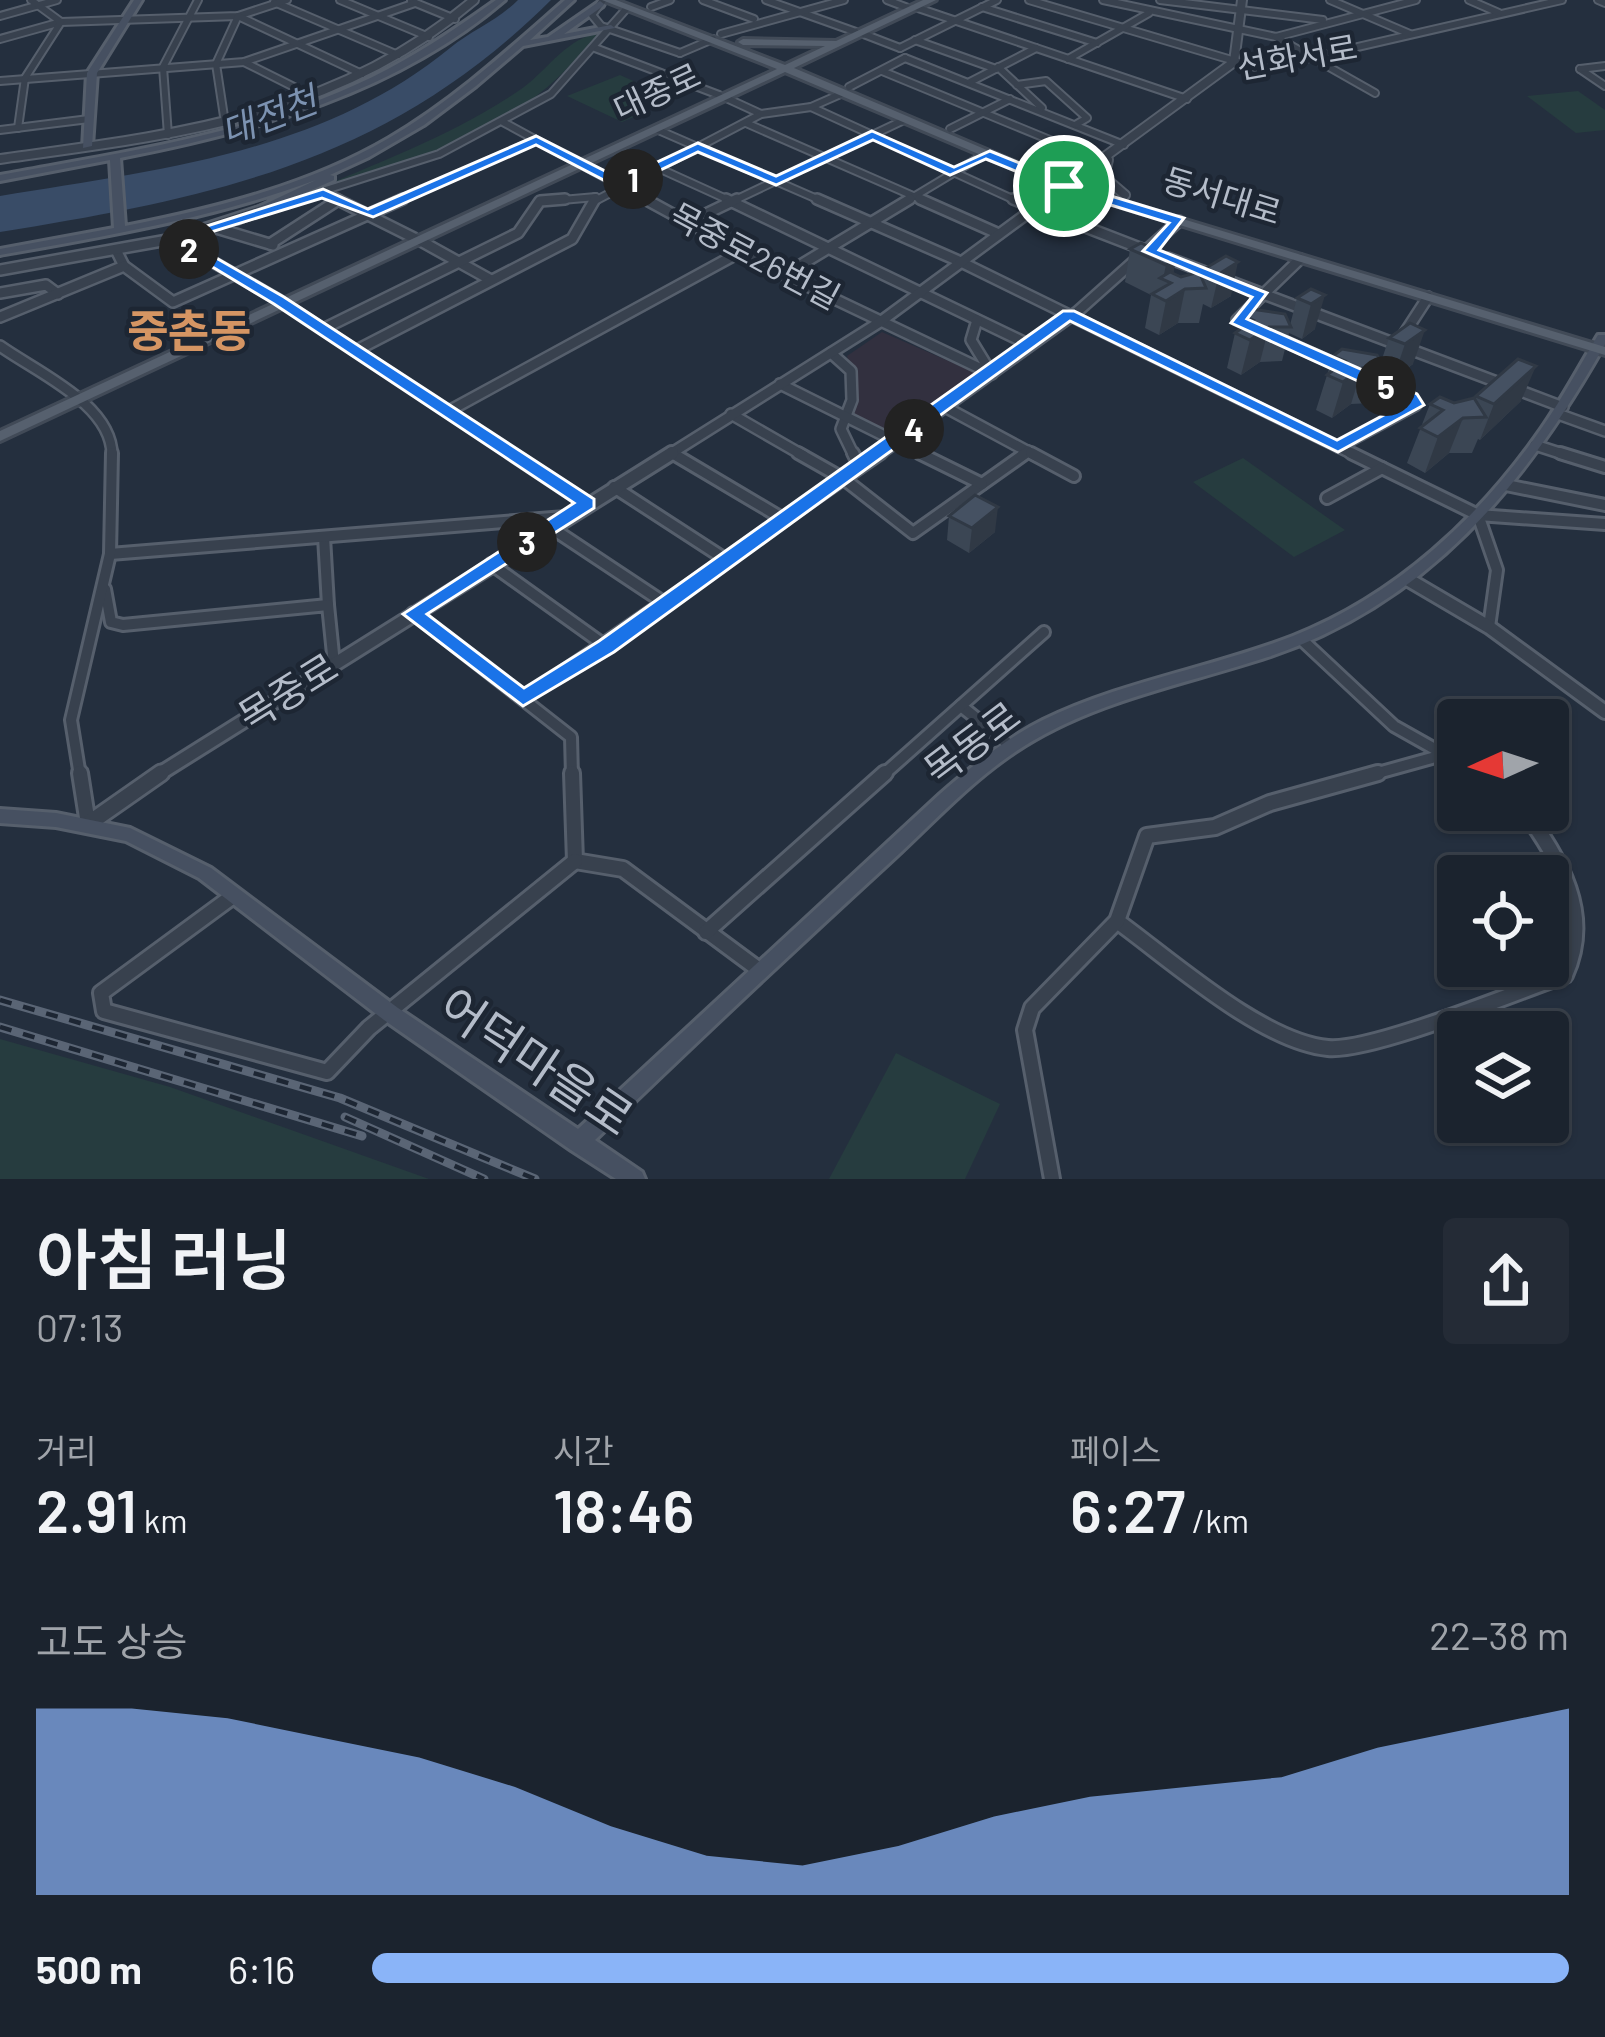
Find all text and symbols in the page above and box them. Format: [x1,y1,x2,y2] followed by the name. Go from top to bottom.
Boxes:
[1234,26,1360,86] street label: 선화서로
[607,54,706,128] street label: 대종로
[214,75,326,152] water label: 대전천
[1013,135,1115,237] pin
[603,149,663,209] pin: 1
[1031,153,1097,219] icon: arrive
[1158,158,1286,232] street label: 동서대로
[627,159,639,199] text: 1
[664,194,847,317] street label: 목중로26번길
[159,219,219,279] pin: 2
[180,229,198,269] text: 2
[127,302,251,356] district label: 중촌동
[1356,356,1416,416] pin: 5
[1377,366,1395,406] text: 5
[884,399,944,459] pin: 4
[904,409,924,449] text: 4
[497,512,557,572] pin: 3
[518,522,536,562] text: 3
[229,642,345,739] street label: 목중로
[914,691,1028,793] street label: 목동로
[1437,699,1569,831] north arrow
[1437,699,1569,1143] map controls
[1437,855,1569,987] button: locate
[429,975,645,1146] street label: 어덕마을로
[1437,1011,1569,1143] button: layers
[36,1218,292,1297] text: 아침 러닝
[1443,1218,1569,1344] button: share
[36,1303,123,1350] text: 07:13
[36,1430,97,1470] text: 거리
[553,1430,614,1470] text: 시간
[1070,1430,1161,1470] text: 페이스
[36,1473,137,1545] text: 2.91
[553,1473,694,1545] text: 18:46
[1070,1473,1185,1545] text: 6:27
[137,1500,187,1540] text: km
[1185,1500,1249,1540] text: /km
[1429,1611,1569,1658] text: 22–38 m
[36,1617,187,1664] text: 고도 상승
[36,1945,142,1992] text: 500 m
[228,1945,295,1992] text: 6:16

